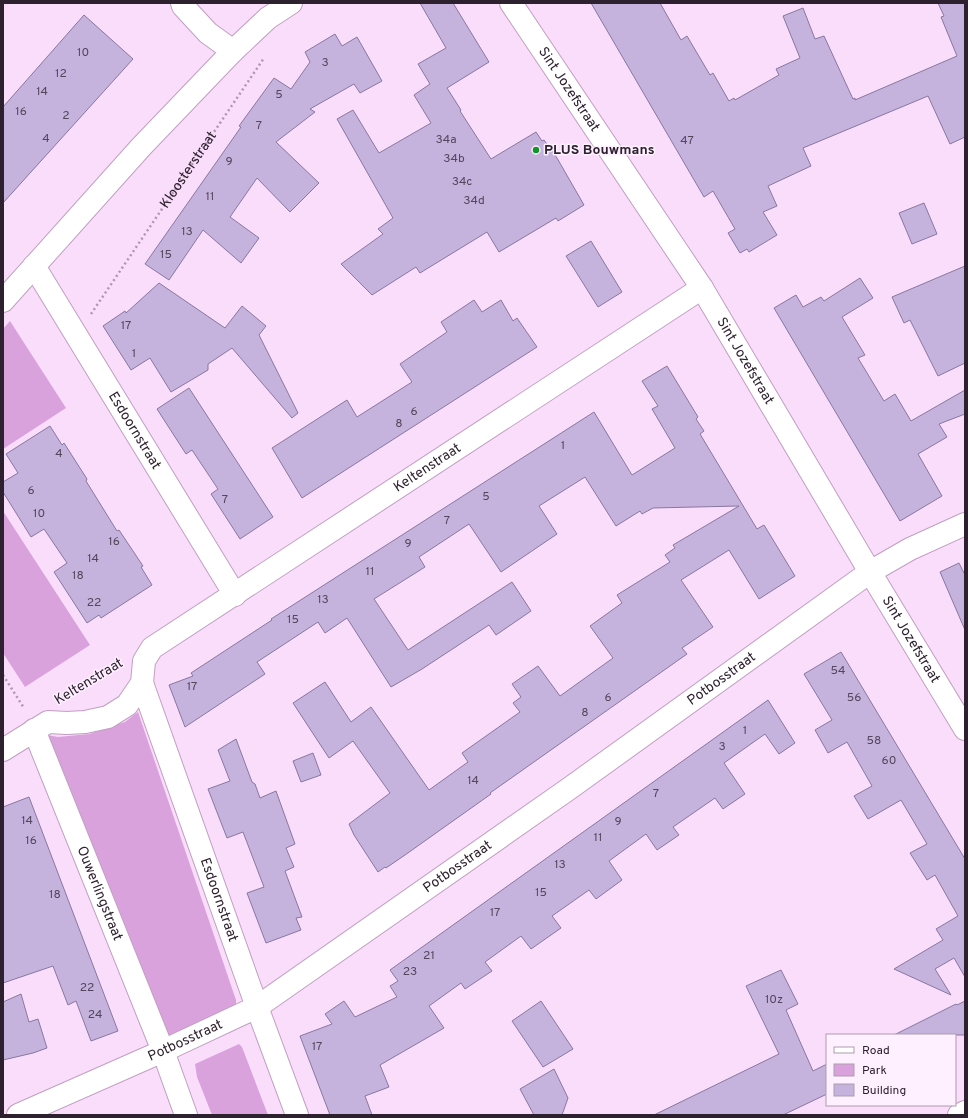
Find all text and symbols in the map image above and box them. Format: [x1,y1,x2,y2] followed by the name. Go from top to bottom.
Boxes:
[534,44,603,135] street label: Sint Jozefstraat
[77,45,89,61] house number: 10
[321,55,329,71] house number: 3
[55,66,67,82] house number: 12
[36,84,48,100] house number: 14
[275,87,283,103] house number: 5
[15,104,27,120] house number: 16
[62,108,70,124] house number: 2
[256,118,262,134] house number: 7
[156,128,221,212] street label: Kloosterstraat
[42,131,50,147] house number: 4
[436,132,457,148] house number: 34a
[680,133,694,149] house number: 47
[544,142,655,159] place label: PLUS Bouwmans
[531,145,541,155] marker: PLUS Bouwmans
[443,151,465,167] house number: 34b
[225,154,233,170] house number: 9
[452,174,472,190] house number: 34c
[206,189,214,205] house number: 11
[463,193,485,209] house number: 34d
[181,224,193,240] house number: 13
[160,247,172,263] house number: 15
[713,314,778,408] street label: Sint Jozefstraat
[121,318,131,334] house number: 17
[132,346,136,362] house number: 1
[104,389,165,473] street label: Esdoornstraat
[410,404,418,420] house number: 6
[395,416,403,432] house number: 8
[561,438,565,454] house number: 1
[390,440,464,496] street label: Keltenstraat
[55,446,63,462] house number: 4
[27,483,35,499] house number: 6
[482,489,490,505] house number: 5
[222,492,228,508] house number: 7
[33,506,45,522] house number: 10
[444,513,450,529] house number: 7
[108,534,120,550] house number: 16
[404,536,412,552] house number: 9
[87,551,99,567] house number: 14
[366,564,374,580] house number: 11
[72,568,84,584] house number: 18
[317,592,329,608] house number: 13
[878,593,944,686] street label: Sint Jozefstraat
[87,595,101,611] house number: 22
[287,612,299,628] house number: 15
[684,649,759,709] street label: Potbosstraat
[52,655,126,709] street label: Keltenstraat
[830,663,846,679] house number: 54
[187,679,197,695] house number: 17
[604,690,612,706] house number: 6
[847,690,861,706] house number: 56
[581,705,589,721] house number: 8
[743,723,747,739] house number: 1
[867,733,881,749] house number: 58
[718,739,726,755] house number: 3
[882,753,896,769] house number: 60
[467,773,479,789] house number: 14
[653,786,659,802] house number: 7
[21,813,33,829] house number: 14
[614,814,622,830] house number: 9
[594,830,602,846] house number: 11
[25,833,37,849] house number: 16
[420,837,495,897] street label: Potbosstraat
[73,843,126,943] street label: Ouwerlingstraat
[196,856,242,944] street label: Esdoornstraat
[554,857,566,873] house number: 13
[535,885,547,901] house number: 15
[49,887,61,903] house number: 18
[490,905,500,921] house number: 17
[423,948,435,964] house number: 21
[403,964,417,980] house number: 23
[80,980,94,996] house number: 22
[765,992,783,1008] house number: 10z
[88,1007,102,1023] house number: 24
[145,1016,225,1065] street label: Potbosstraat
[826,1034,956,1106] legend
[312,1039,322,1055] house number: 17
[862,1043,890,1059] text: Road
[862,1063,887,1079] text: Park
[862,1083,906,1099] text: Building

